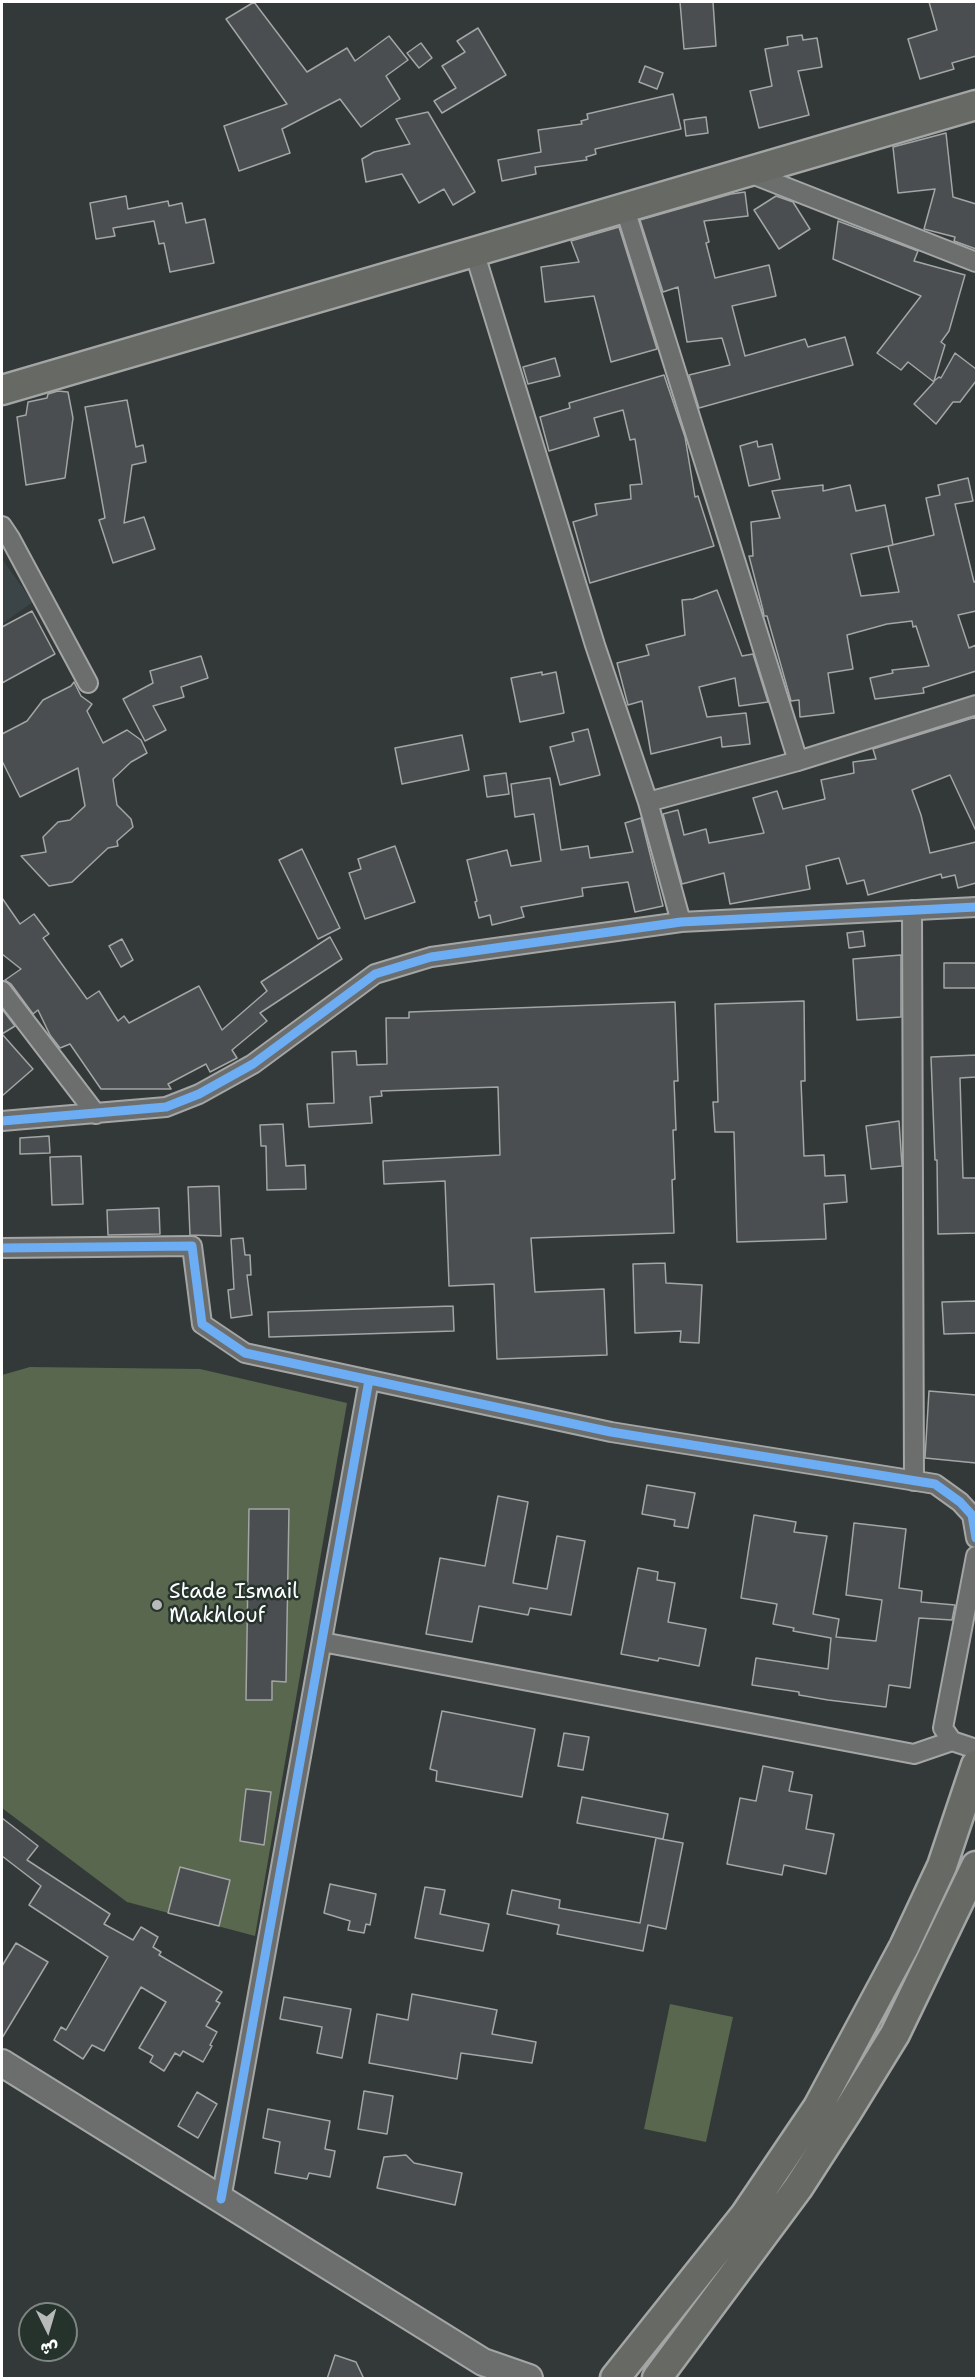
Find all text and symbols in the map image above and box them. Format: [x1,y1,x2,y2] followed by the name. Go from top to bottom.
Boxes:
[169,1580,299,1630] place label: Stade Ismail Makhlouf
[150,1598,164,1612] marker: Stade Ismail Makhlouf
[18,2302,78,2362] north arrow
[40,2337,59,2360] text: ش

